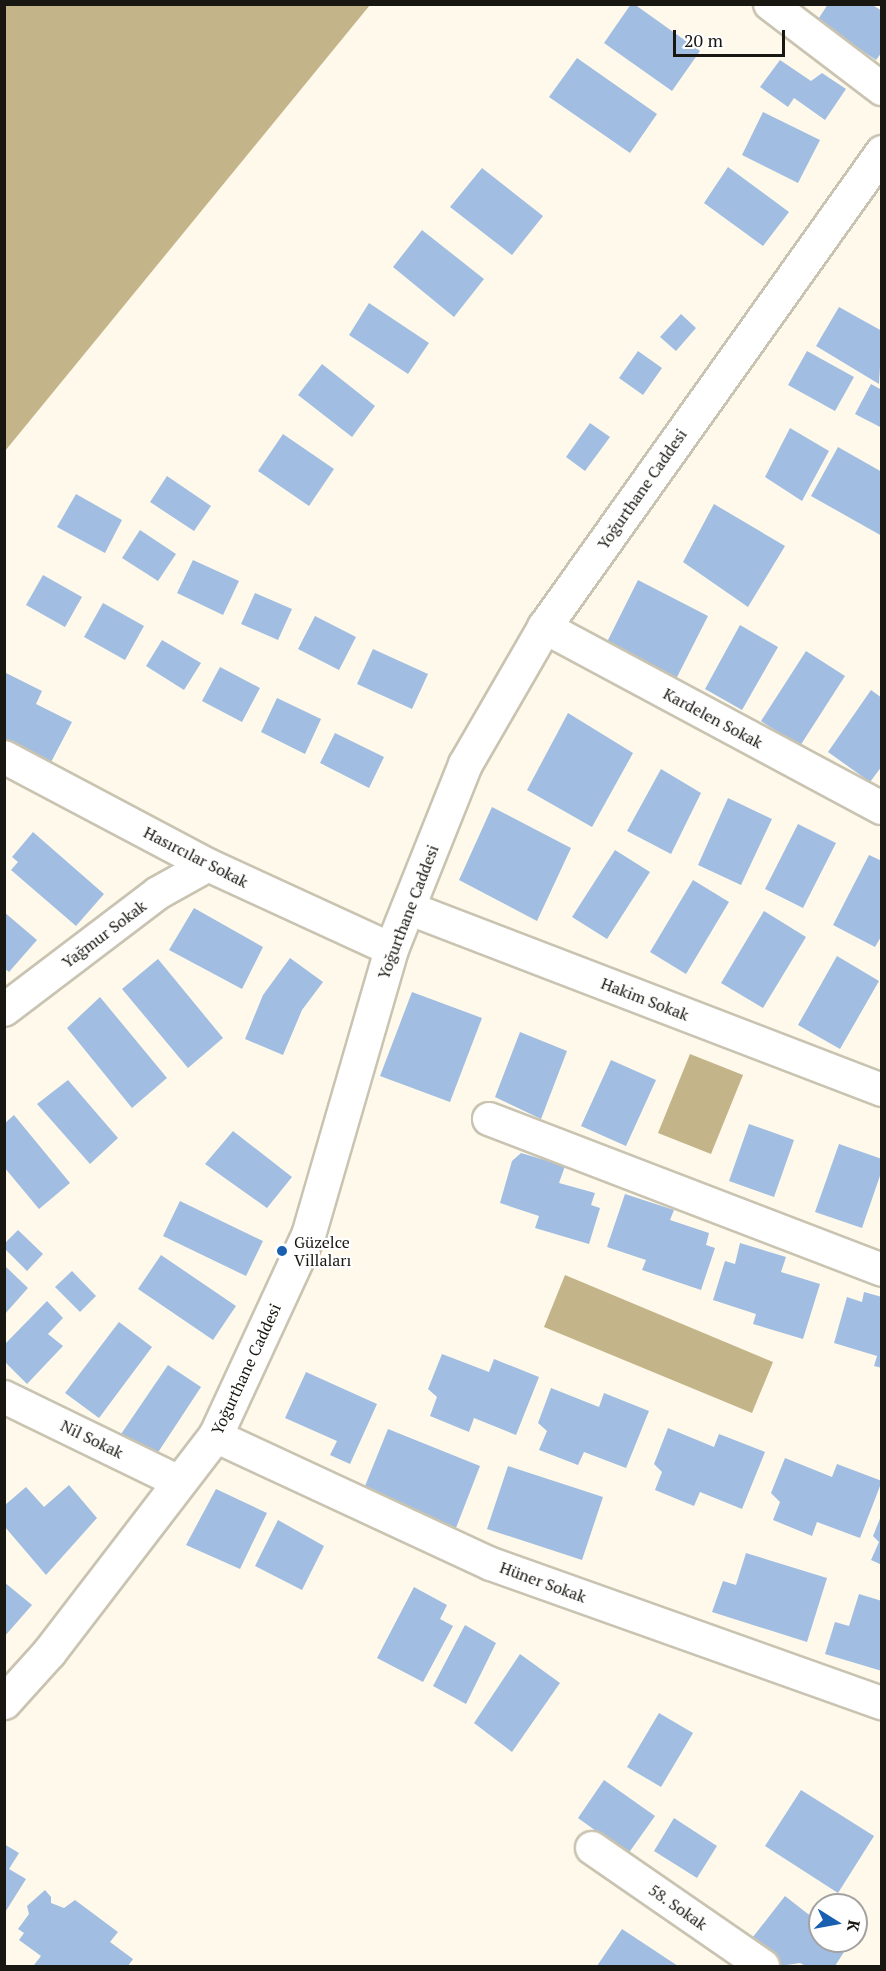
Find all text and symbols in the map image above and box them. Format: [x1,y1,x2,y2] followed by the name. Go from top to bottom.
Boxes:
[676,18,788,56] scale bar
[684,28,723,52] text: 20 m
[593,425,691,553] street label: Yoğurthane Caddesi
[660,684,766,752] street label: Kardelen Sokak
[140,822,252,892] street label: Hasırcılar Sokak
[374,842,442,982] street label: Yoğurthane Caddesi
[58,896,150,972] street label: Yağmur Sokak
[598,973,692,1025] street label: Hakim Sokak
[294,1232,351,1270] place label: Güzelce Villaları
[275,1244,289,1258] marker: Güzelce Villaları
[207,1300,285,1438] street label: Yoğurthane Caddesi
[58,1416,126,1462] street label: Nil Sokak
[497,1558,589,1606] street label: Hüner Sokak
[645,1880,711,1934] street label: 58. Sokak
[808,1893,868,1953] north arrow
[842,1918,866,1934] text: K

